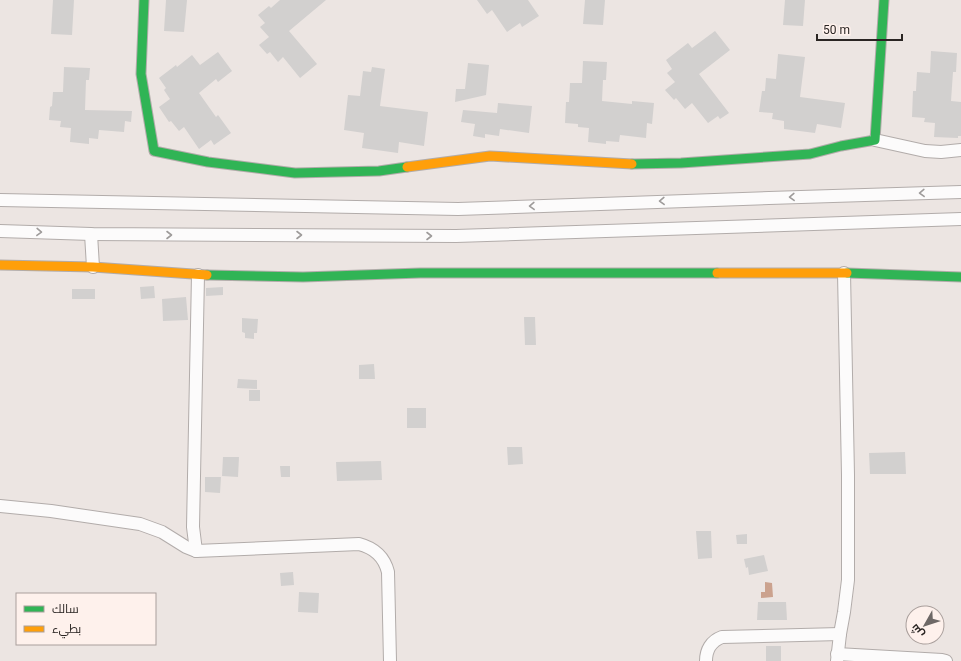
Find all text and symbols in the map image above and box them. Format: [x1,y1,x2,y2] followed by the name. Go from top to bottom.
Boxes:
[817,16,902,42] scale bar
[823,23,850,37] text: 50 m
[919,189,925,198] one-way arrow
[789,193,795,201] one-way arrow
[659,197,665,206] one-way arrow
[529,202,535,210] one-way arrow
[36,228,42,237] one-way arrow
[166,230,172,239] one-way arrow
[296,231,302,239] one-way arrow
[426,232,432,240] one-way arrow
[16,593,156,645] legend
[52,602,79,616] text: سالك
[905,605,945,645] north arrow
[908,621,927,641] text: ش
[52,622,81,639] text: بطيء

